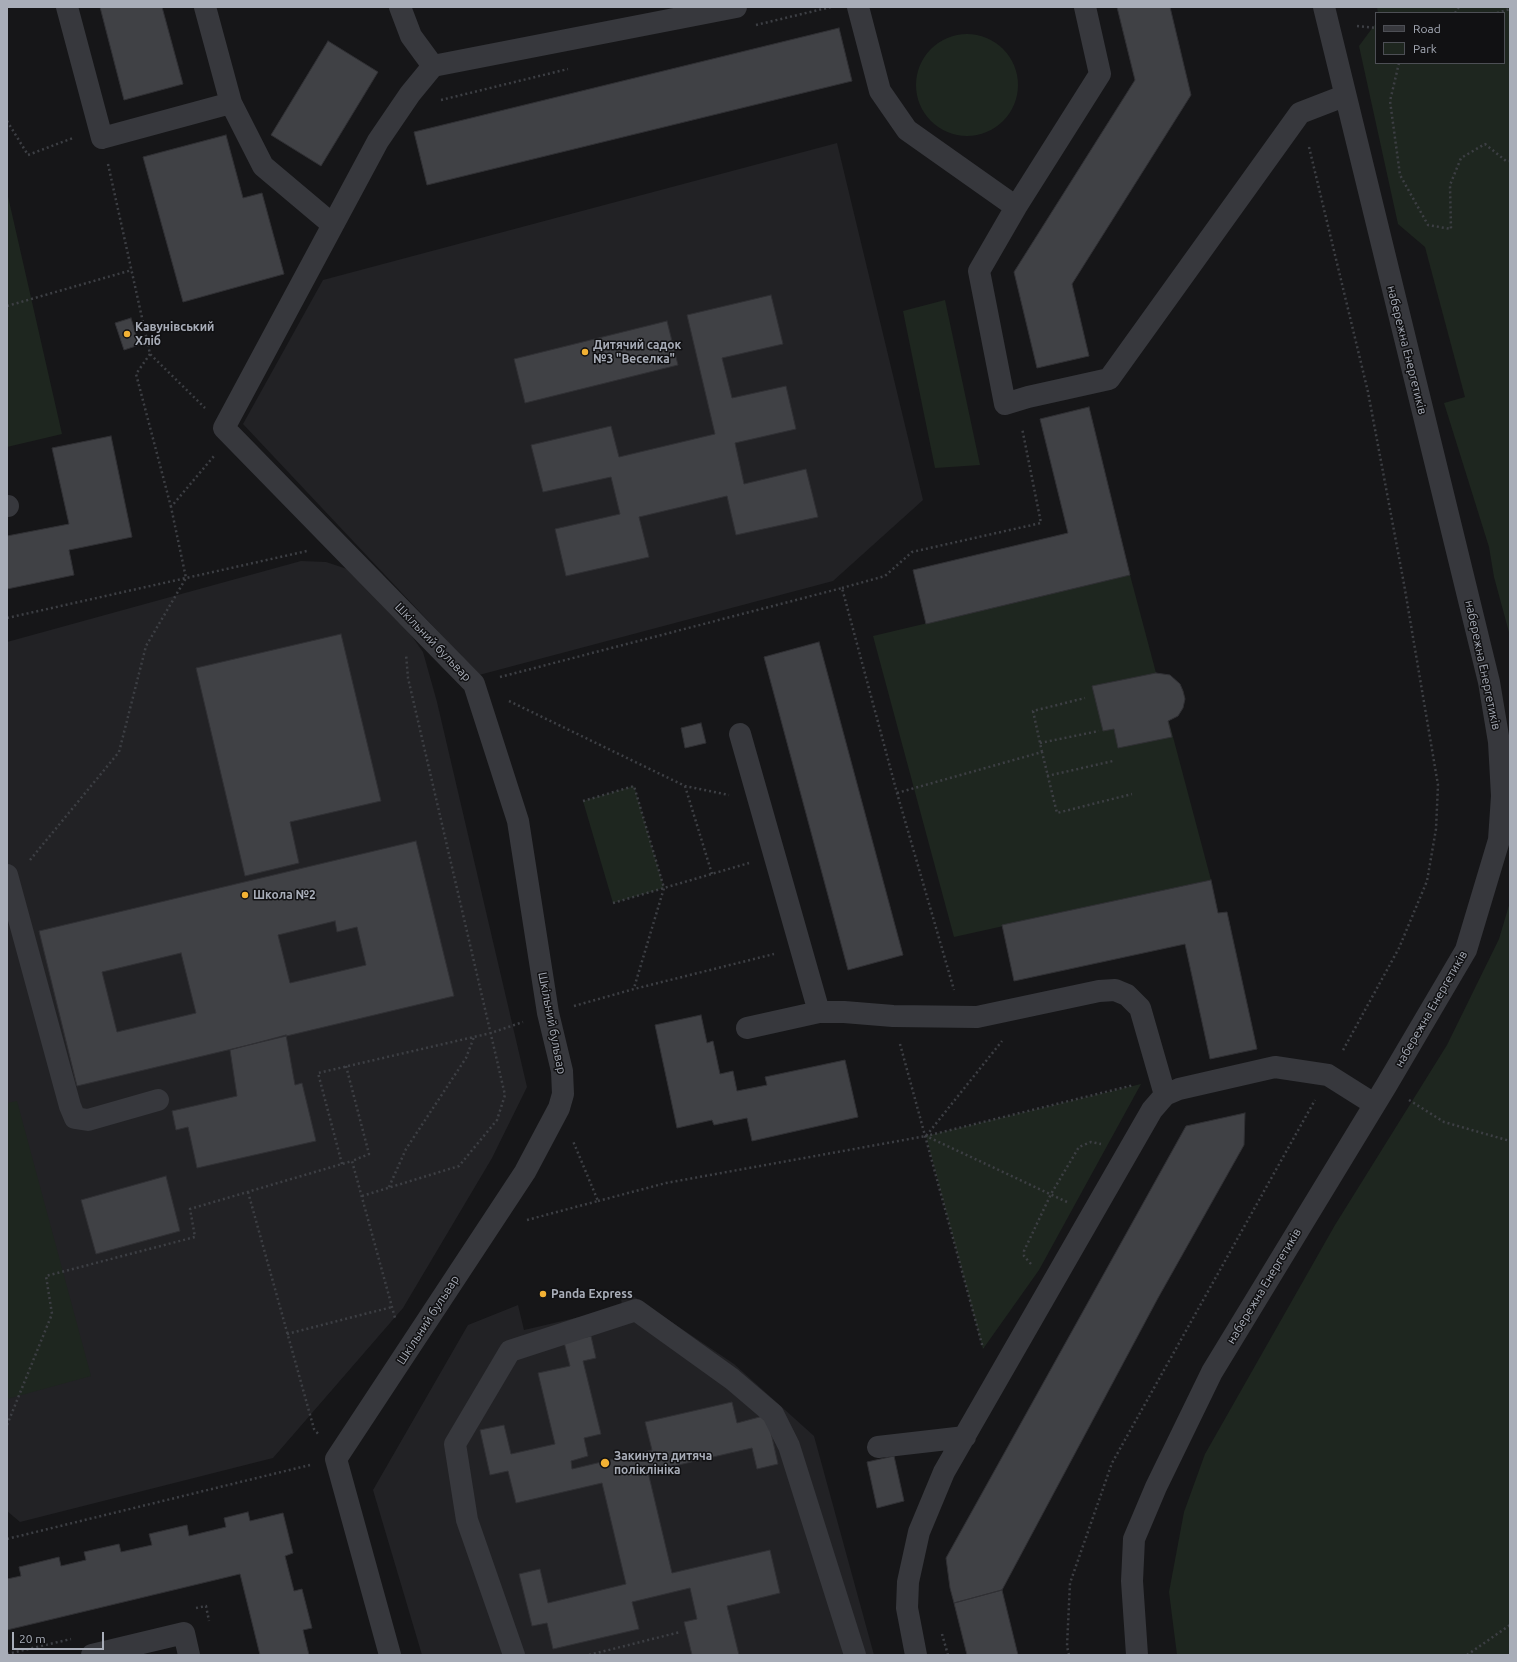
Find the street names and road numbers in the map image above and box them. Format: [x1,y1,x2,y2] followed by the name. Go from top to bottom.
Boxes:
[1384,284,1430,416] street label: набережна Енергетиків
[1462,599,1504,731] street label: набережна Енергетиків
[392,600,474,684] street label: Шкільний бульвар
[1392,948,1470,1070] street label: набережна Енергетиків
[535,971,569,1075] street label: Шкільний бульвар
[1224,1226,1304,1346] street label: набережна Енергетиків
[394,1273,462,1367] street label: Шкільний бульвар

